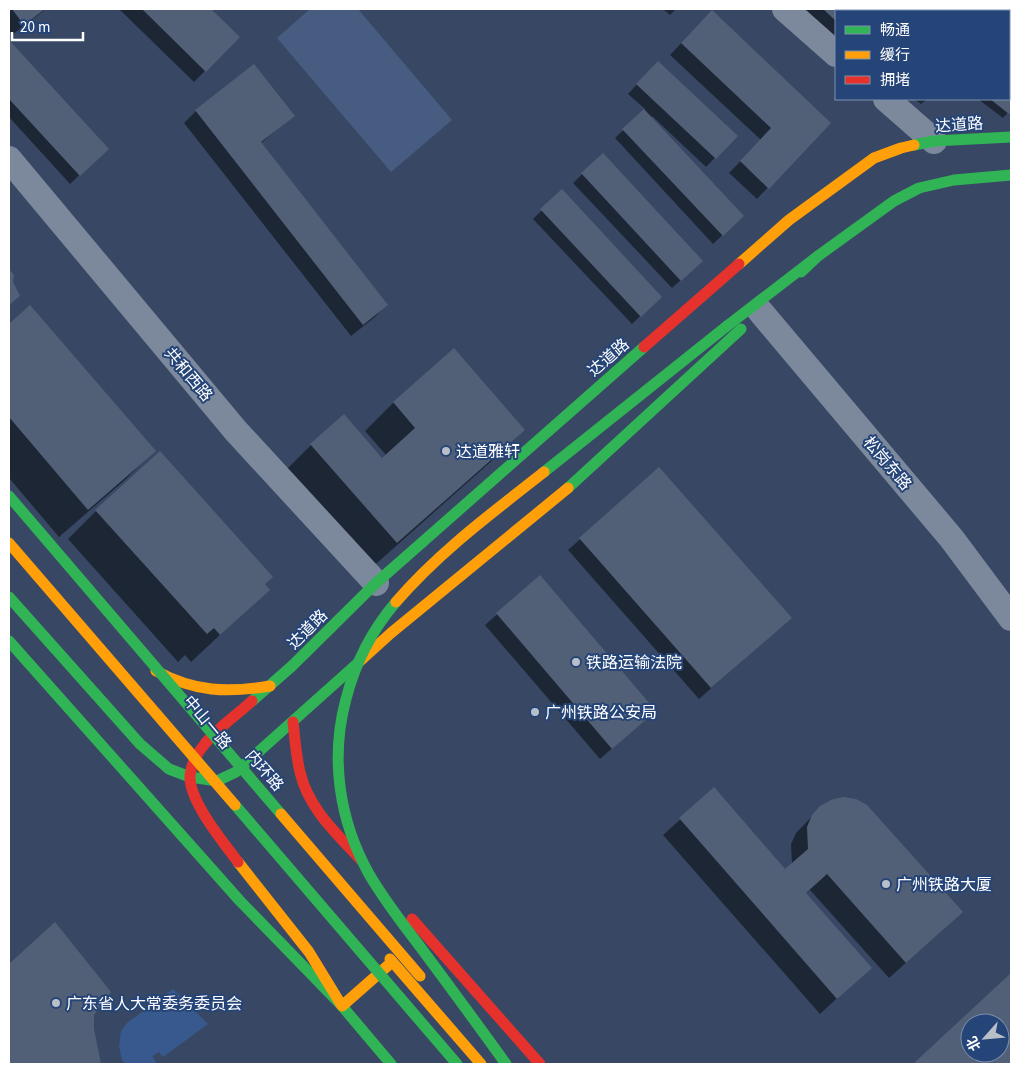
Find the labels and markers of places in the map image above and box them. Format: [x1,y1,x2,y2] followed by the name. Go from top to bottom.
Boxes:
[456,441,520,463] place label: 达道雅轩
[440,445,452,457] marker: 达道雅轩
[586,652,682,674] place label: 铁路运输法院
[570,656,582,668] marker: 铁路运输法院
[545,702,657,724] place label: 广州铁路公安局
[529,706,541,718] marker: 广州铁路公安局
[896,874,992,896] place label: 广州铁路大厦
[880,878,892,890] marker: 广州铁路大厦
[66,993,242,1015] place label: 广东省人大常委务委员会
[50,997,62,1009] marker: 广东省人大常委务委员会

